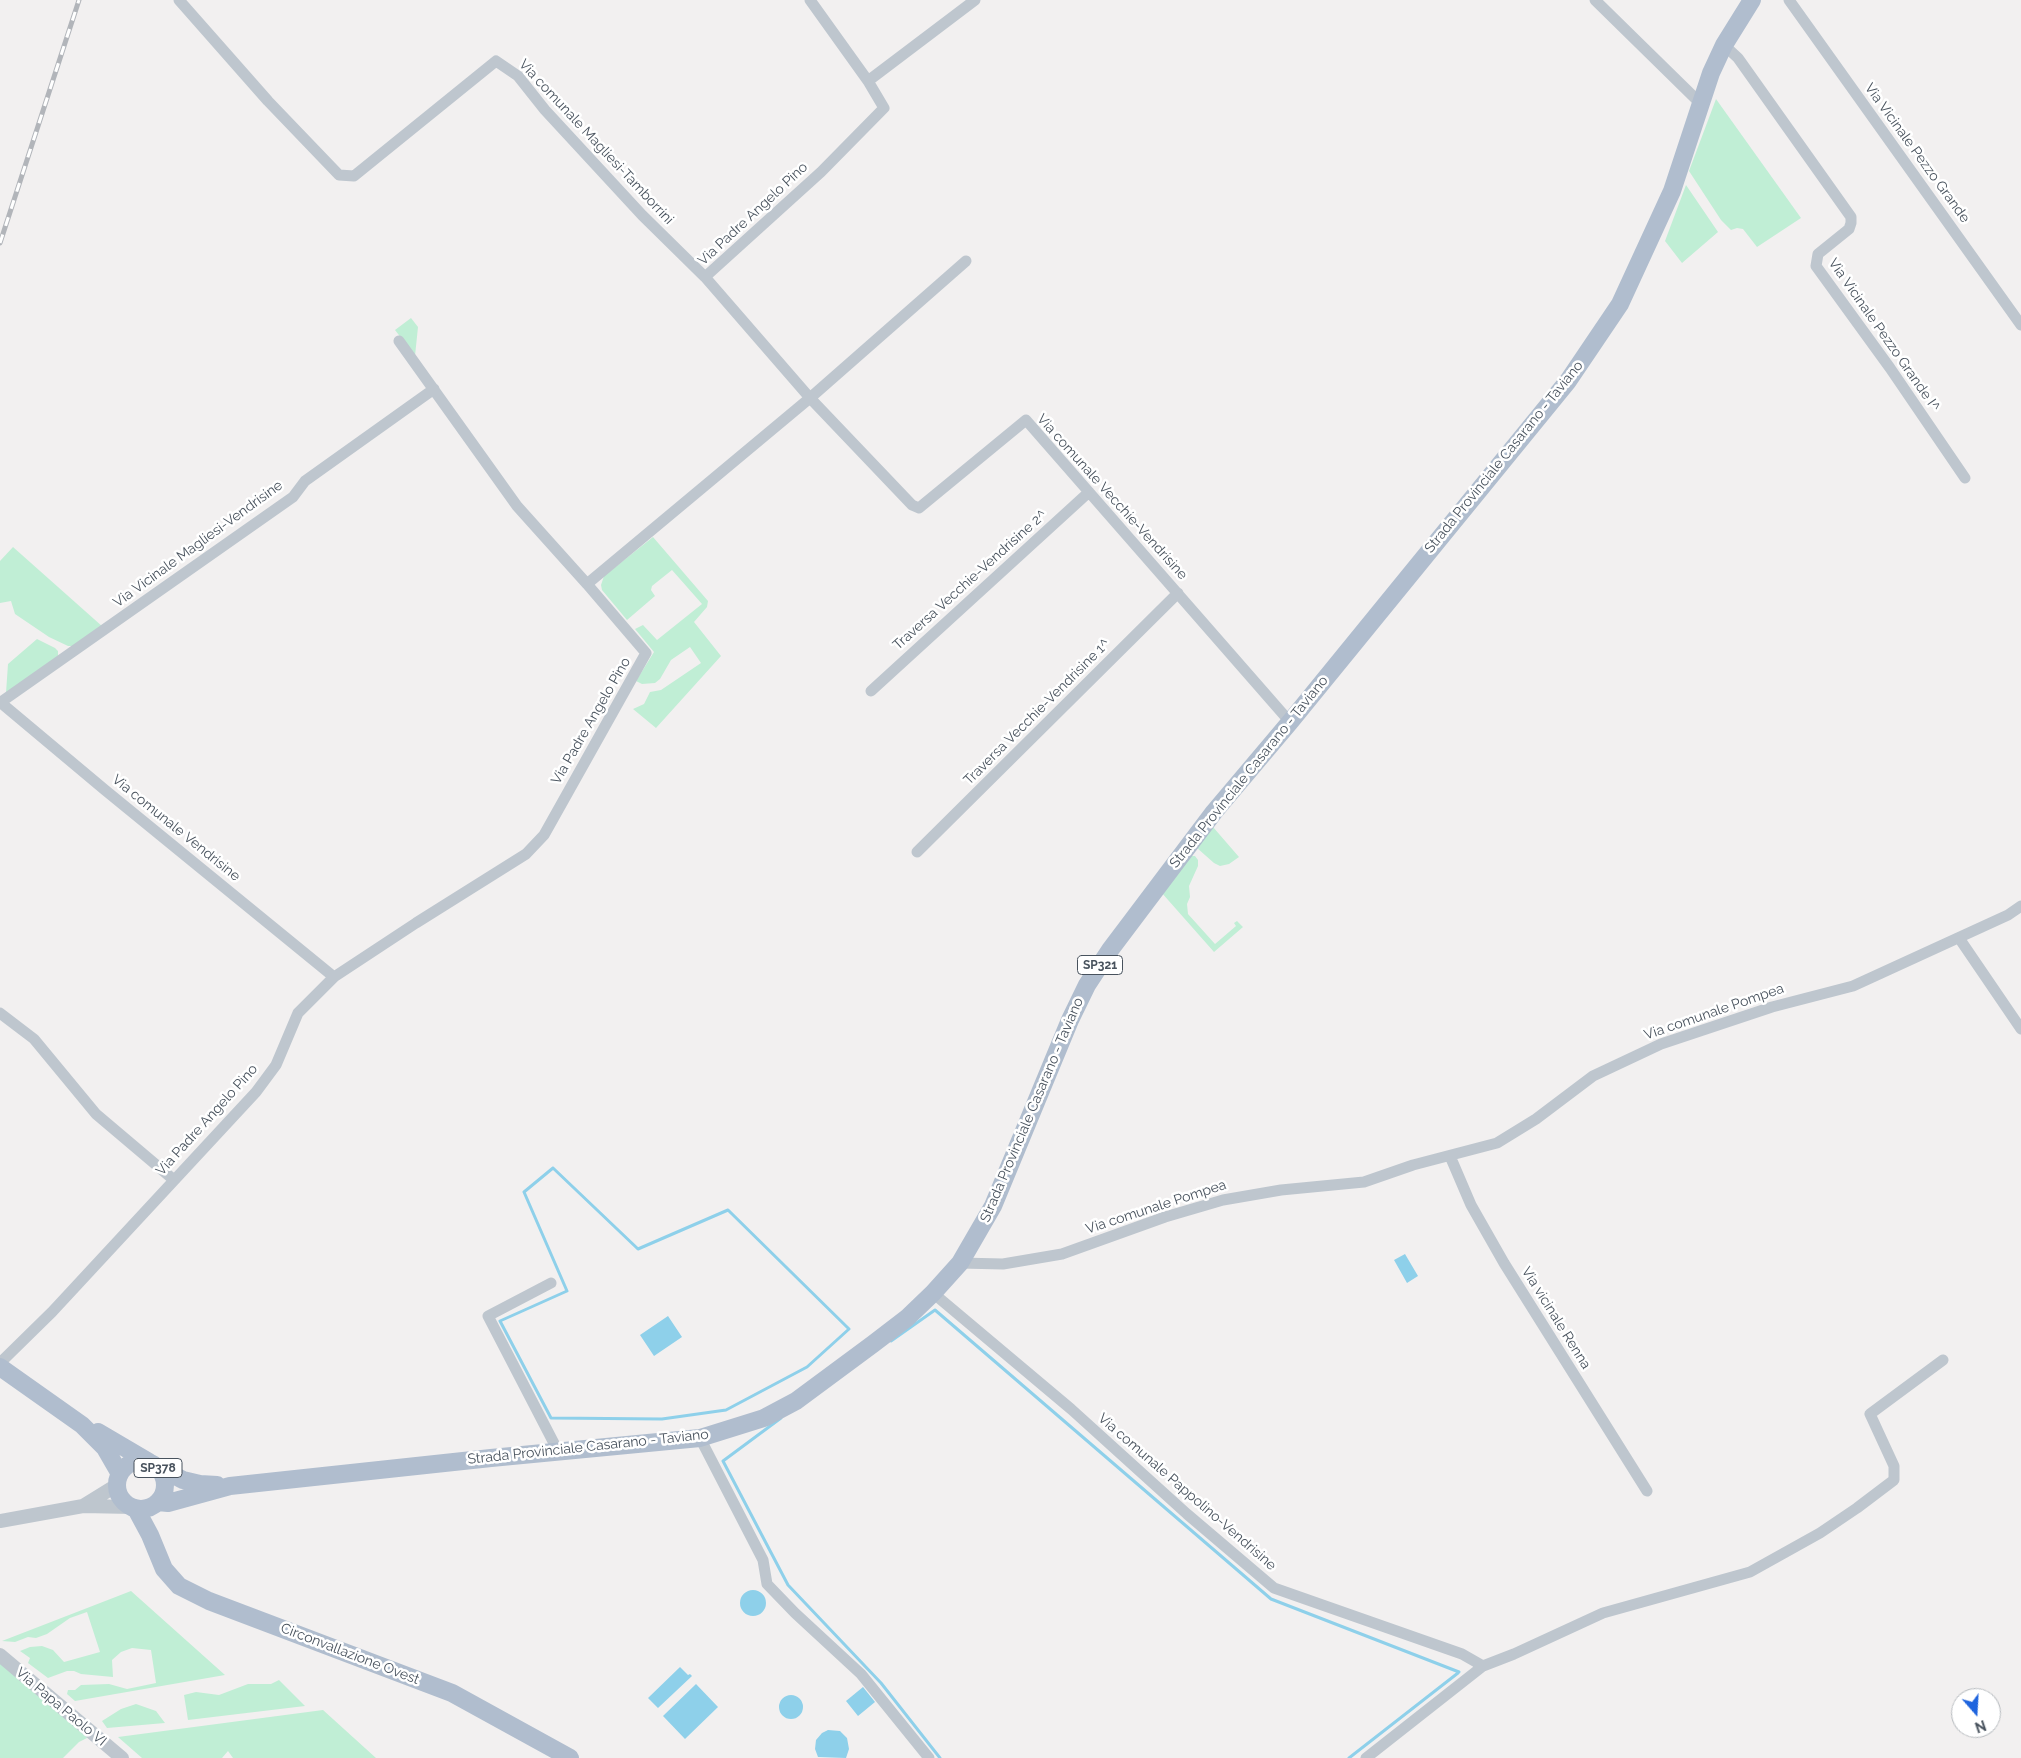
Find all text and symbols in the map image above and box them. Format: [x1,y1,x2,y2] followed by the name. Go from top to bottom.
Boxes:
[515,56,677,228] street label: Via comunale Magliesi-Tamborrini
[1861,80,1973,226] street label: Via Vicinale Pezzo Grande
[695,159,811,269] street label: Via Padre Angelo Pino
[1825,255,1943,415] street label: Via Vicinale Pezzo Grande I^
[1421,358,1587,556] street label: Strada Provinciale Casarano - Taviano
[1033,411,1191,583] street label: Via comunale Vecchie-Vendrisine
[110,477,286,611] street label: Via Vicinale Magliesi-Vendrisine
[890,507,1050,653] street label: Traversa Vecchie-Vendrisine 2^
[960,635,1114,789] street label: Traversa Vecchie-Vendrisine 1^
[548,655,634,787] street label: Via Padre Angelo Pino
[1166,673,1332,871] street label: Strada Provinciale Casarano - Taviano
[109,771,243,885] street label: Via comunale Vendrisine
[1078,956,1122,974] road number: SP321
[1642,980,1786,1044] street label: Via comunale Pompea
[977,995,1087,1225] street label: Strada Provinciale Casarano - Taviano
[153,1061,261,1179] street label: Via Padre Angelo Pino
[1084,1176,1228,1238] street label: Via comunale Pompea
[1518,1264,1594,1372] street label: Via vicinale Renna
[1094,1410,1280,1574] street label: Via comunale Pappolino-Vendrisine
[467,1426,709,1468] street label: Strada Provinciale Casarano - Taviano
[134,1459,182,1478] road number: SP378
[278,1620,422,1688] street label: Circonvallazione Ovest
[12,1664,110,1750] street label: Via Papa Paolo VI
[1951,1688,2001,1738] north arrow
[1973,1717,1988,1736] text: N

